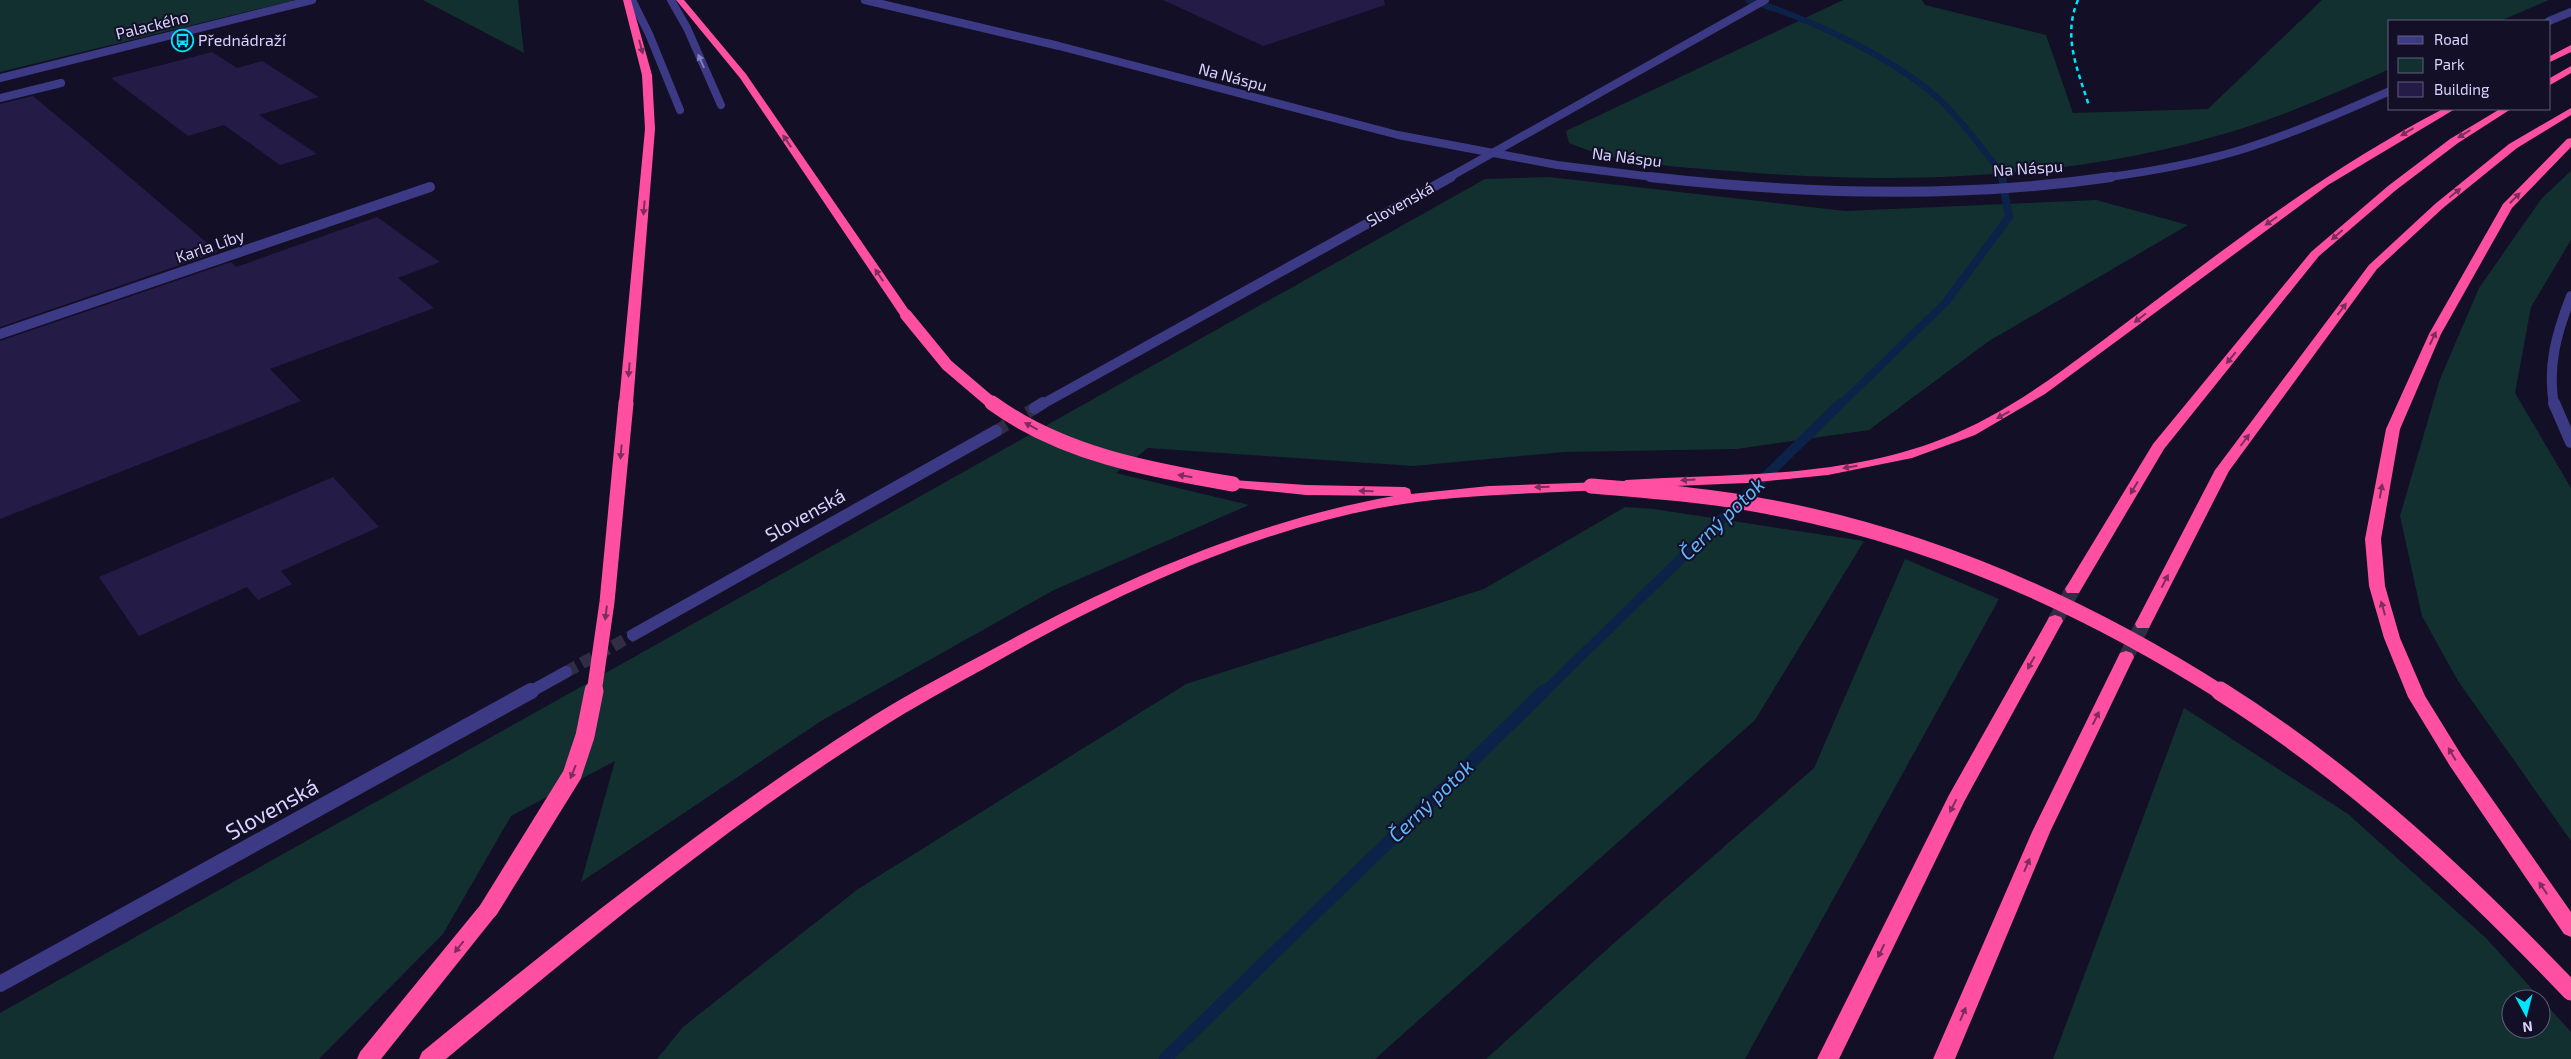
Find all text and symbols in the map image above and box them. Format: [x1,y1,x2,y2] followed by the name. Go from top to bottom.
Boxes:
[113,6,190,43] street label: Palackého
[2388,20,2551,110] legend
[170,28,194,52] bus stop icon: Přednádraží
[198,30,287,49] place label: Přednádraží
[2434,30,2469,48] text: Road
[637,39,645,54] one-way arrow
[697,54,705,68] one-way arrow
[2434,55,2465,73] text: Park
[1197,58,1270,95] street label: Na Náspu
[2434,80,2490,98] text: Building
[2400,128,2414,137] one-way arrow
[2458,130,2471,139] one-way arrow
[782,134,792,147] one-way arrow
[1591,143,1663,170] street label: Na Náspu
[1992,156,2064,179] street label: Na Náspu
[1363,177,1437,230] street label: Slovenská
[2448,188,2461,199] one-way arrow
[2508,192,2520,204] one-way arrow
[640,201,648,217] one-way arrow
[2264,216,2278,226] one-way arrow
[173,225,247,266] street label: Karla Líby
[2331,229,2343,240] one-way arrow
[874,268,884,282] one-way arrow
[2337,302,2347,316] one-way arrow
[2134,312,2147,323] one-way arrow
[2429,331,2438,346] one-way arrow
[2225,351,2237,363] one-way arrow
[625,362,633,378] one-way arrow
[1997,411,2010,420] one-way arrow
[1024,422,1038,431] one-way arrow
[2240,433,2250,447] one-way arrow
[617,444,625,460] one-way arrow
[1842,464,1858,472] one-way arrow
[1176,472,1192,480] one-way arrow
[1674,472,1769,565] water label: Černý potok
[1680,477,1696,485] one-way arrow
[2130,481,2139,494] one-way arrow
[761,483,849,546] street label: Slovenská
[1534,483,1550,491] one-way arrow
[2378,483,2386,499] one-way arrow
[1357,487,1373,495] one-way arrow
[2161,573,2169,588] one-way arrow
[2379,600,2387,615] one-way arrow
[602,606,610,622] one-way arrow
[2027,657,2036,670] one-way arrow
[2092,711,2100,725] one-way arrow
[2447,748,2456,761] one-way arrow
[1383,754,1478,847] water label: Černý potok
[568,765,576,779] one-way arrow
[221,772,322,844] street label: Slovenská
[1949,798,1957,813] one-way arrow
[2023,858,2031,872] one-way arrow
[2539,881,2548,895] one-way arrow
[453,940,464,953] one-way arrow
[1877,944,1885,958] one-way arrow
[2501,989,2551,1039] north arrow
[1959,1006,1967,1021] one-way arrow
[2522,1018,2534,1036] text: N

